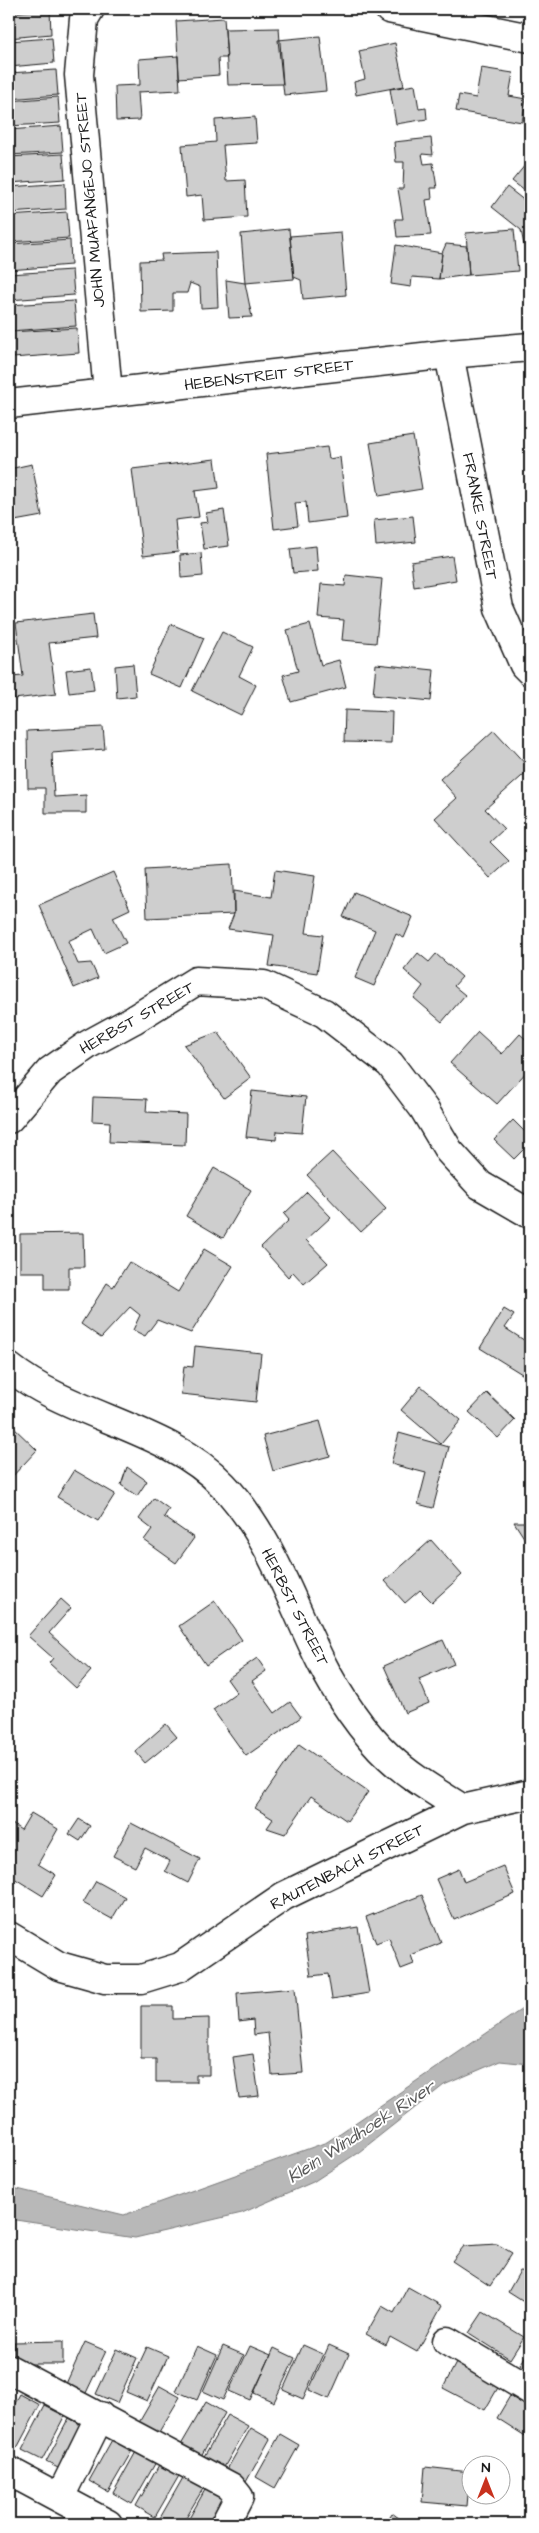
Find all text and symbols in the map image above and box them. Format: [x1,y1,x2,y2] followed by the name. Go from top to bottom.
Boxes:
[70,91,110,308] street label: JOHN MUAFANGEJO STREET
[183,354,355,396] street label: HEBENSTREIT STREET
[457,451,503,581] street label: FRANKE STREET
[76,976,198,1060] street label: HERBST STREET
[256,1544,334,1670] street label: HERBST STREET
[266,1819,428,1915] street label: RAUTENBACH STREET
[282,2074,442,2189] water label: Klein Windhoek River
[462,2456,512,2506] north arrow
[482,2458,491,2478] text: N

